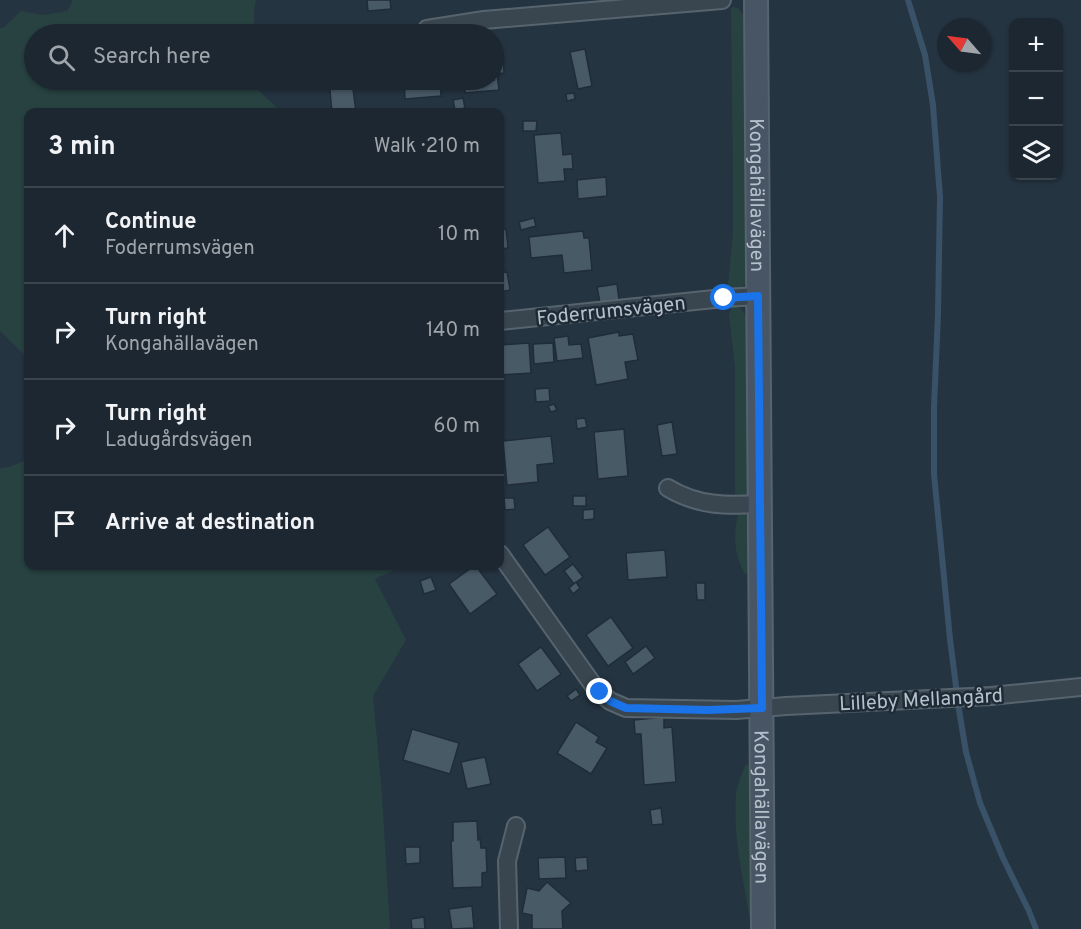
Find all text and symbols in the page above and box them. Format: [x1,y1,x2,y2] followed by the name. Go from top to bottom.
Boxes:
[937,18,991,72] north arrow
[1009,18,1063,180] map controls
[1009,18,1063,72] button: +
[24,24,504,90] search box
[45,41,78,74] icon: search
[93,44,211,71] text: Search here
[1009,72,1063,126] button: −
[742,118,769,272] street label: Kongahällavägen
[1009,126,1063,180] button: layers
[48,131,116,164] text: 3 min
[374,134,480,160] text: Walk · 210 m
[105,209,196,236] text: Continue
[48,219,81,252] icon: ahead
[438,222,480,248] text: 10 m
[105,236,255,262] text: Foderrumsvägen
[710,284,736,310] route start
[535,291,687,333] street label: Foderrumsvägen
[105,305,207,332] text: Turn right
[48,315,81,348] icon: right
[426,318,480,344] text: 140 m
[105,332,259,358] text: Kongahällavägen
[105,401,207,428] text: Turn right
[48,411,81,444] icon: right
[434,414,480,440] text: 60 m
[105,428,252,454] text: Ladugårdsvägen
[48,507,81,540] icon: arrive
[105,510,315,537] text: Arrive at destination
[586,678,612,704] route end
[839,684,1004,718] street label: Lilleby Mellangård
[747,730,774,884] street label: Kongahällavägen

